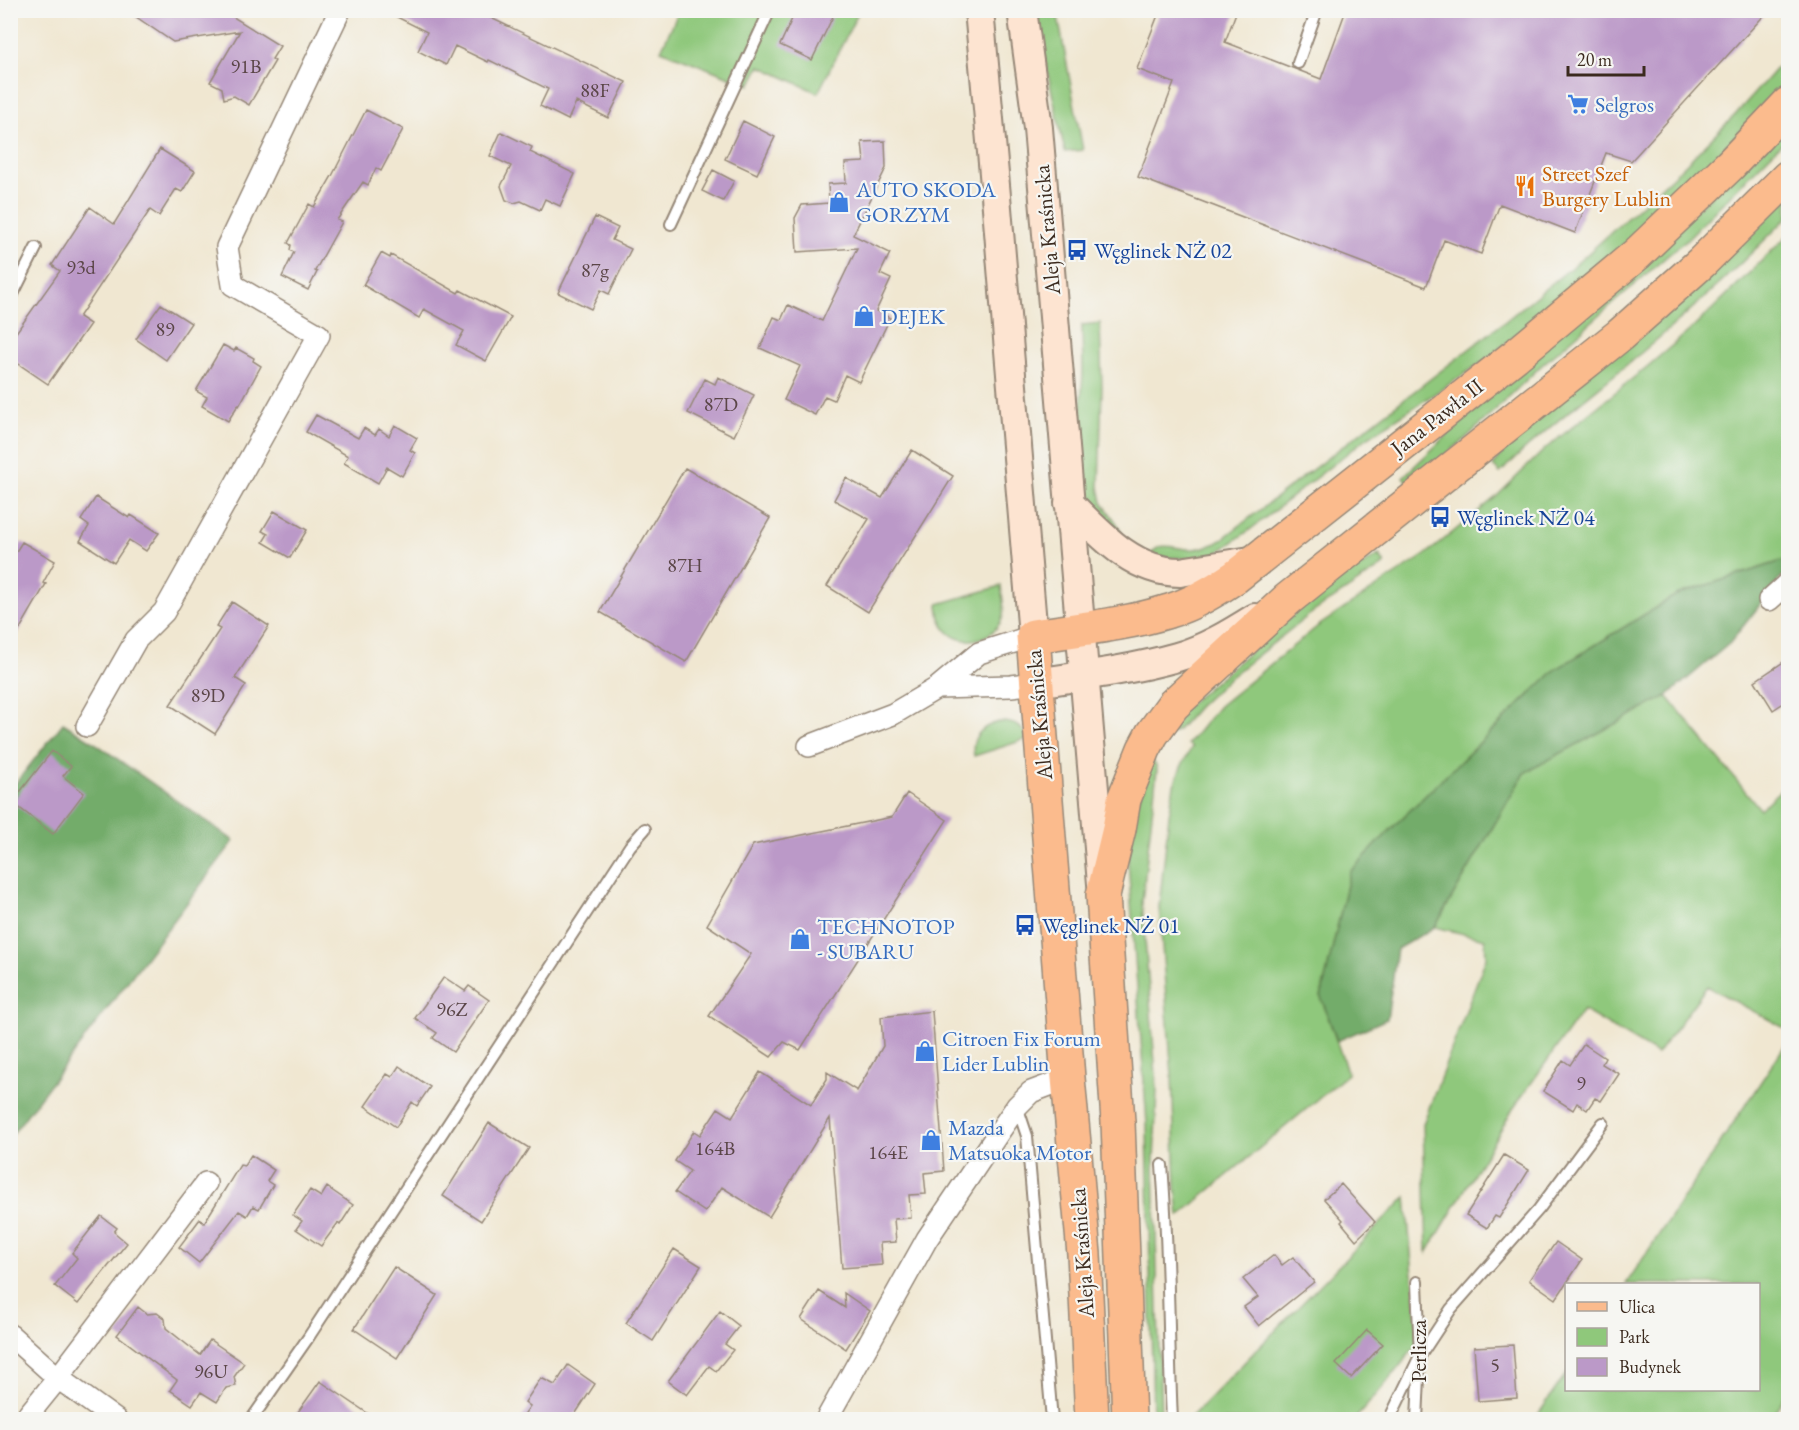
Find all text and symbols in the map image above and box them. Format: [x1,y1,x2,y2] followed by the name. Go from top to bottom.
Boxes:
[1568,39,1644,77] scale bar
[1577,48,1612,71] text: 20 m
[231,53,261,79] house number: 91B
[580,77,610,103] house number: 88F
[1595,90,1654,119] place label: Selgros
[1566,92,1590,116] supermarket icon: Selgros
[1542,159,1672,213] place label: Street Szef Burgery Lublin
[1027,164,1067,297] street label: Aleja Kraśnicka
[1513,174,1537,198] restaurant icon: Street Szef Burgery Lublin
[855,175,997,229] place label: AUTO SKODA GORZYM
[827,190,851,214] shop icon: AUTO SKODA GORZYM
[1094,236,1232,265] place label: Węglinek NŻ 02
[1065,238,1089,262] bus stop icon: Węglinek NŻ 02
[66,254,97,280] house number: 93d
[581,257,609,283] house number: 87g
[881,302,946,331] place label: DEJEK
[852,304,876,328] shop icon: DEJEK
[155,316,175,342] house number: 89
[1383,371,1490,463] street label: Jana Pawła II
[704,391,738,417] house number: 87D
[1457,503,1595,532] place label: Węglinek NŻ 04
[1428,505,1452,529] bus stop icon: Węglinek NŻ 04
[667,552,703,578] house number: 87H
[1019,649,1059,782] street label: Aleja Kraśnicka
[191,682,225,708] house number: 89D
[1042,911,1180,940] place label: Węglinek NŻ 01
[817,912,955,966] place label: TECHNOTOP - SUBARU
[1013,913,1037,937] bus stop icon: Węglinek NŻ 01
[788,927,812,951] shop icon: TECHNOTOP - SUBARU
[436,996,468,1022] house number: 96Z
[942,1024,1101,1078] place label: Citroen Fix Forum Lider Lublin
[913,1039,937,1063] shop icon: Citroen Fix Forum Lider Lublin
[1576,1070,1586,1096] house number: 9
[948,1113,1092,1167] place label: Mazda Matsuoka Motor
[919,1128,943,1152] shop icon: Mazda Matsuoka Motor
[695,1135,735,1161] house number: 164B
[868,1139,908,1165] house number: 164E
[1063,1187,1101,1320] street label: Aleja Kraśnicka
[1565,1283,1760,1391] legend
[1619,1295,1656,1318] text: Ulica
[1404,1319,1433,1383] street label: Perlicza
[1619,1325,1650,1348] text: Park
[1490,1352,1500,1378] house number: 5
[1619,1355,1682,1378] text: Budynek
[194,1358,228,1384] house number: 96U

